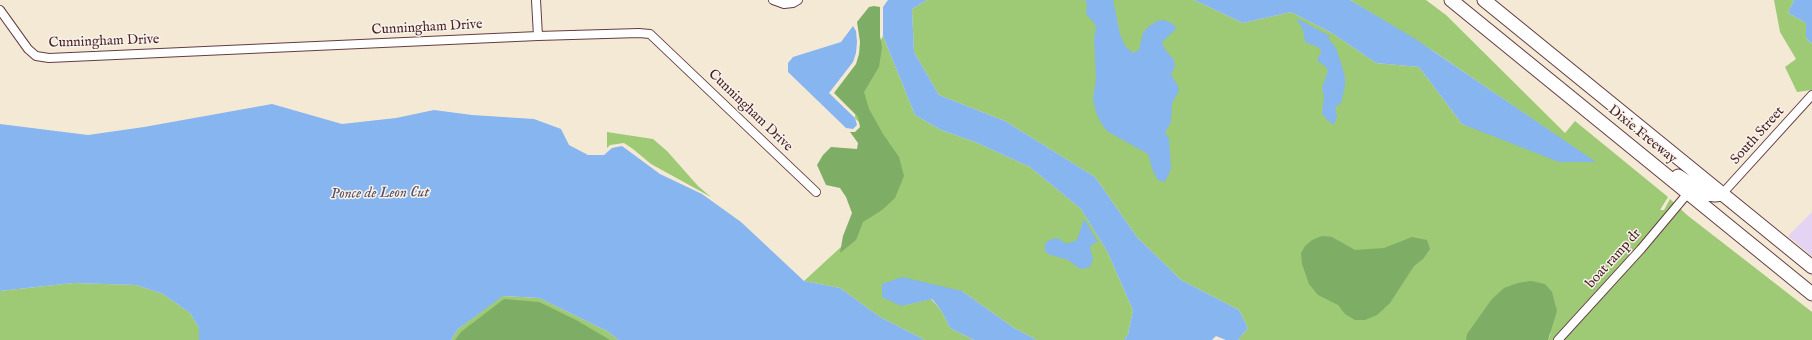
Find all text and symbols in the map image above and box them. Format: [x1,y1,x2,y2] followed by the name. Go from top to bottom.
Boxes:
[371,17,483,39] street label: Cunningham Drive
[48,32,160,52] street label: Cunningham Drive
[704,66,796,156] street label: Cunningham Drive
[1604,102,1680,168] street label: Dixie Freeway
[1728,104,1788,168] street label: South Street
[331,184,429,204] water label: Ponce de Leon Cut
[1583,226,1645,292] street label: boat ramp dr

